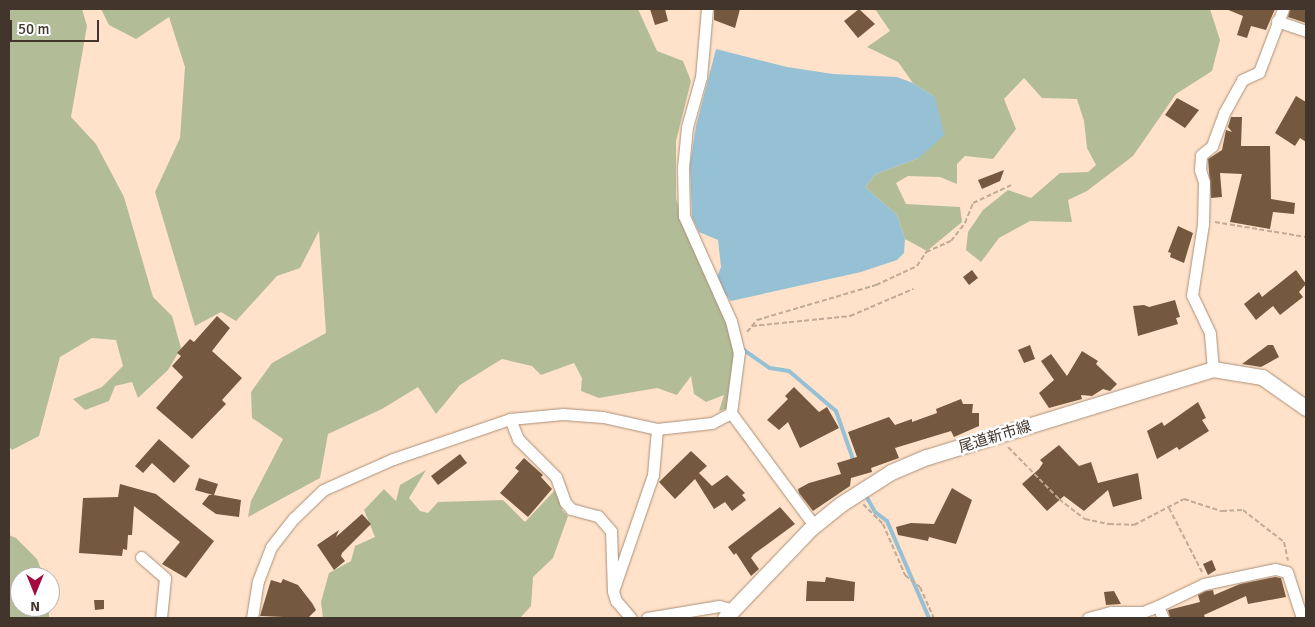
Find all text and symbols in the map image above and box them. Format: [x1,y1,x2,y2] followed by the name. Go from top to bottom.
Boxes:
[12,10,101,42] scale bar
[18,20,49,38] text: 50 m
[957,417,1033,457] street label: 尾道新市線
[10,567,60,617] north arrow
[30,598,40,615] text: N

